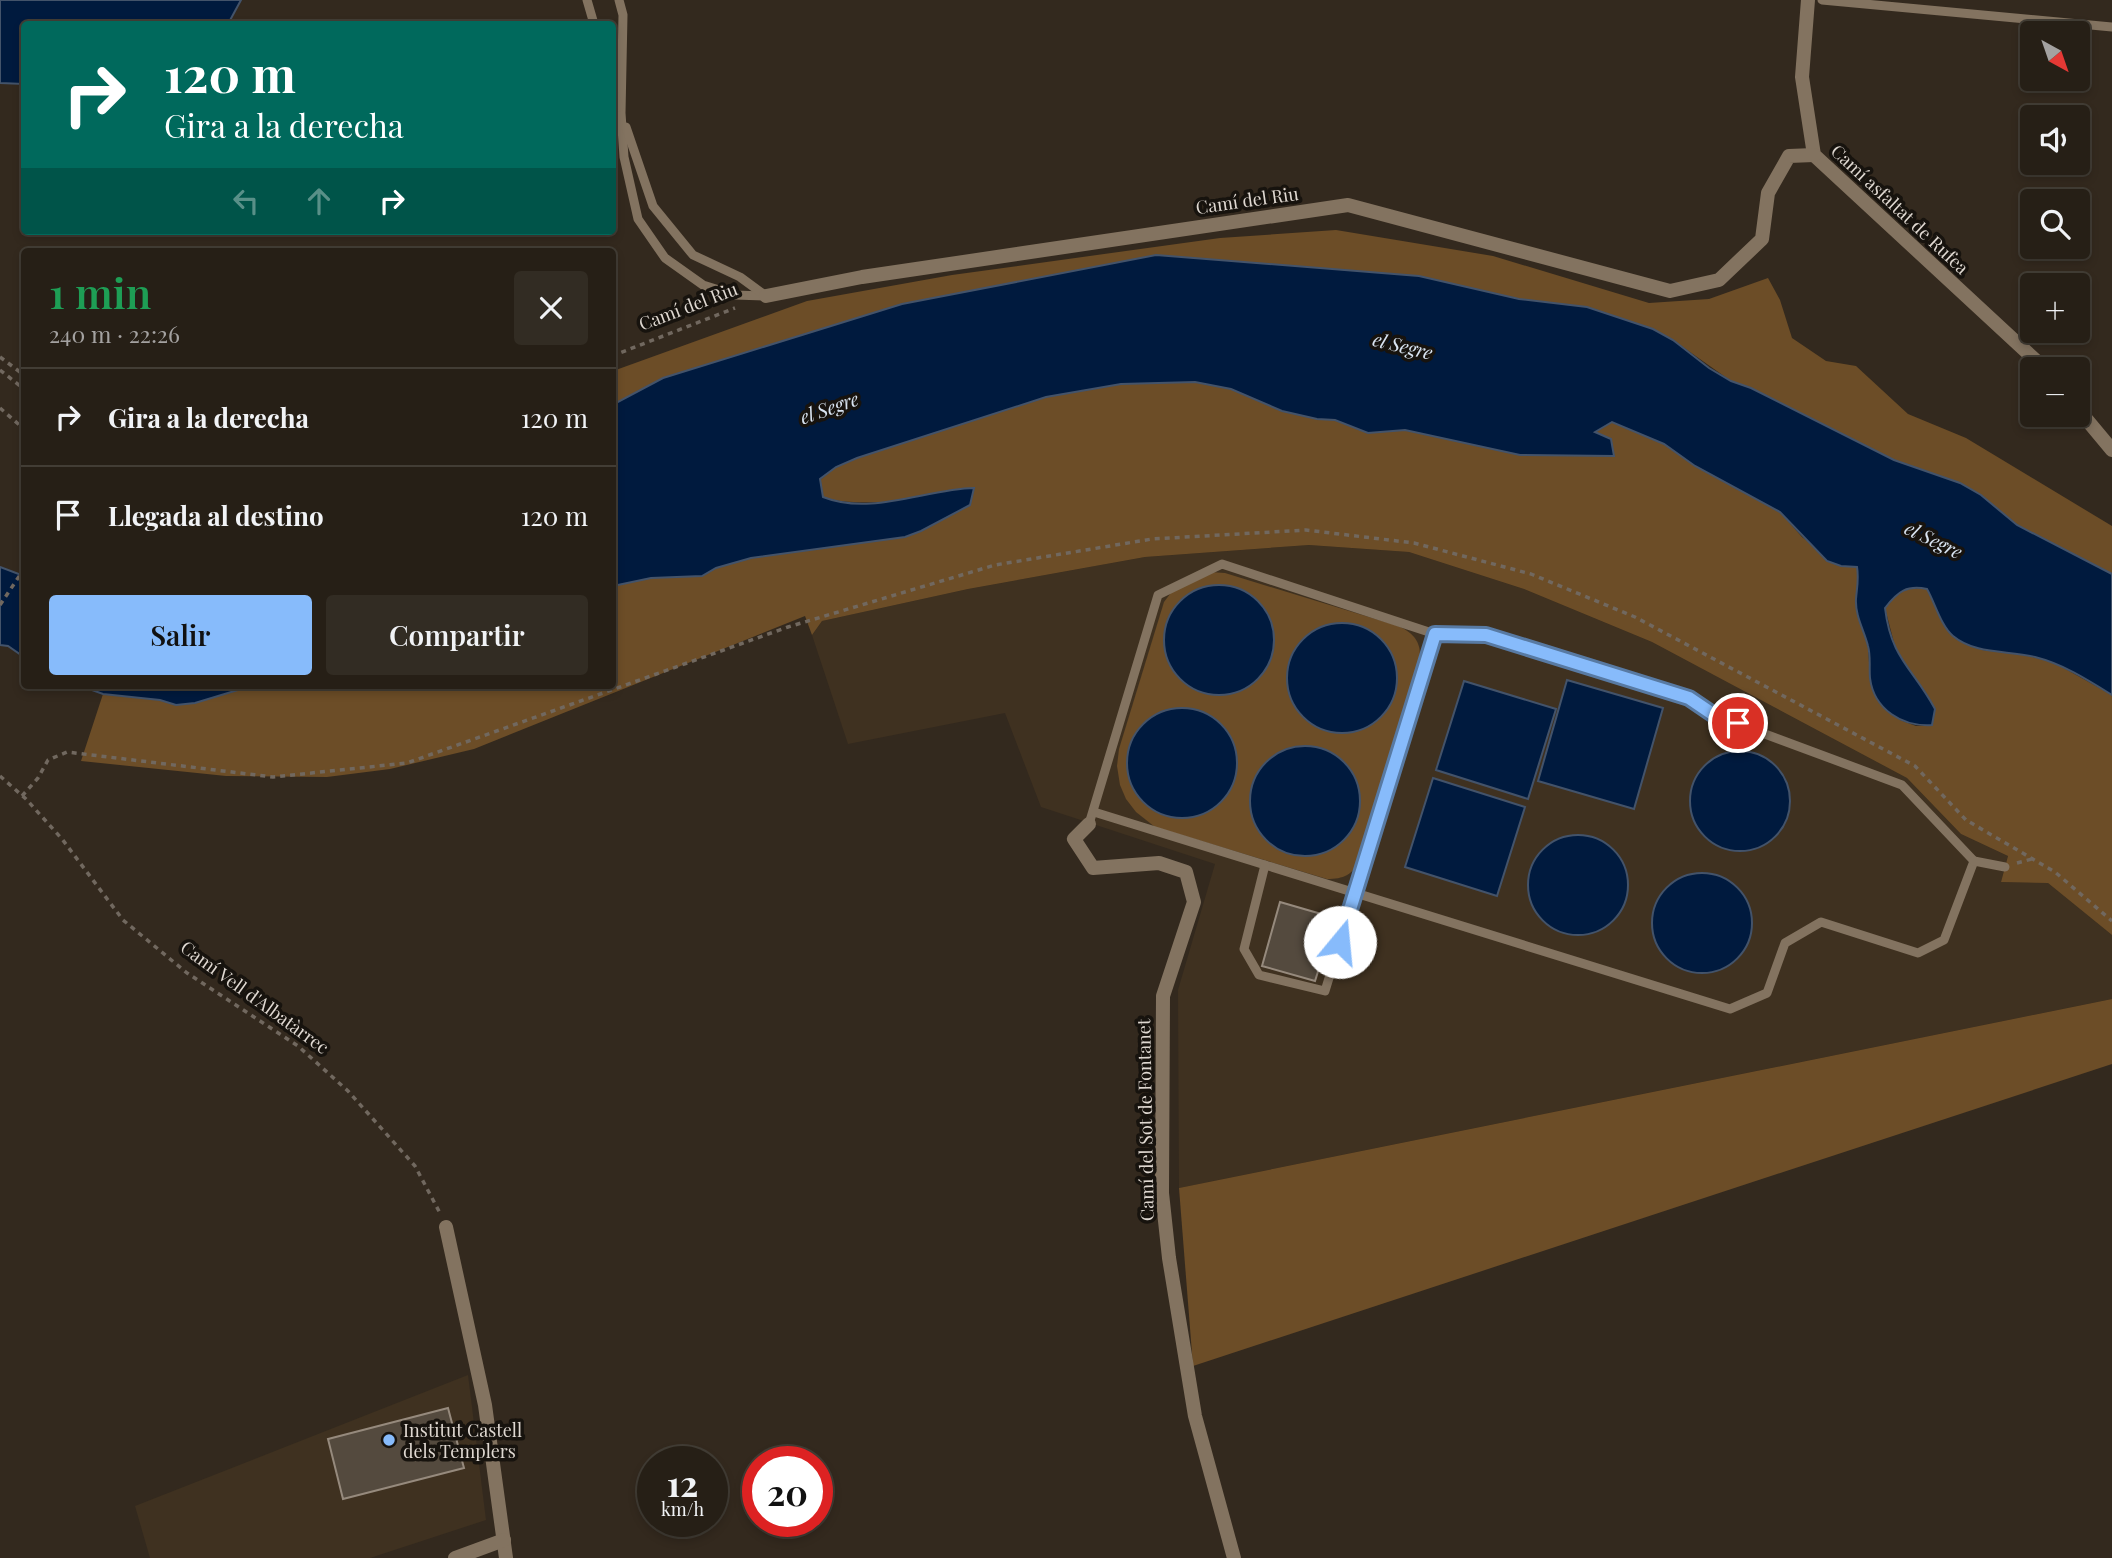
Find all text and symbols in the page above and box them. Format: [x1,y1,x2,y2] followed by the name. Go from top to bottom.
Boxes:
[2020,21,2090,91] north arrow
[2020,21,2090,427] map controls
[164,40,296,105] text: 120 m
[49,49,140,140] icon: right
[164,103,404,146] text: Gira a la derecha
[2020,105,2090,175] button: sound
[1826,139,1974,279] street label: Camí asfaltat de Rufea
[1194,181,1301,219] street label: Camí del Riu
[227,182,265,220] icon: left
[300,182,338,220] icon: ahead
[373,182,411,220] icon: right
[2020,189,2090,259] button: search
[49,264,151,320] text: 1 min
[514,271,588,345] button: close
[2020,273,2090,343] button: +
[635,276,741,336] street label: Camí del Riu
[49,318,180,349] text: 240 m · 22:26
[1370,325,1436,365] water label: el Segre
[2020,357,2090,427] button: −
[796,385,862,429] water label: el Segre
[49,398,87,436] icon: right
[108,400,309,435] text: Gira a la derecha
[521,400,588,435] text: 120 m
[49,496,87,534] icon: arrive
[108,498,324,533] text: Llegada al destino
[521,498,588,533] text: 120 m
[1901,514,1967,564] water label: el Segre
[49,595,312,675] button: Salir
[326,595,588,675] button: Compartir
[1708,693,1768,753] pin
[1719,704,1757,742] icon: arrive
[1303,905,1377,979] position arrow
[176,935,334,1059] street label: Camí Vell d'Albatàrrec
[1131,1018,1159,1221] street label: Camí del Sot de Fontanet
[403,1418,522,1463] place label: Institut Castell dels Templers
[381,1432,397,1448] marker: Institut Castell dels Templers
[742,1446,833,1537] speed limit sign: 20
[667,1459,698,1506] text: 12
[661,1497,704,1521] text: km/h

